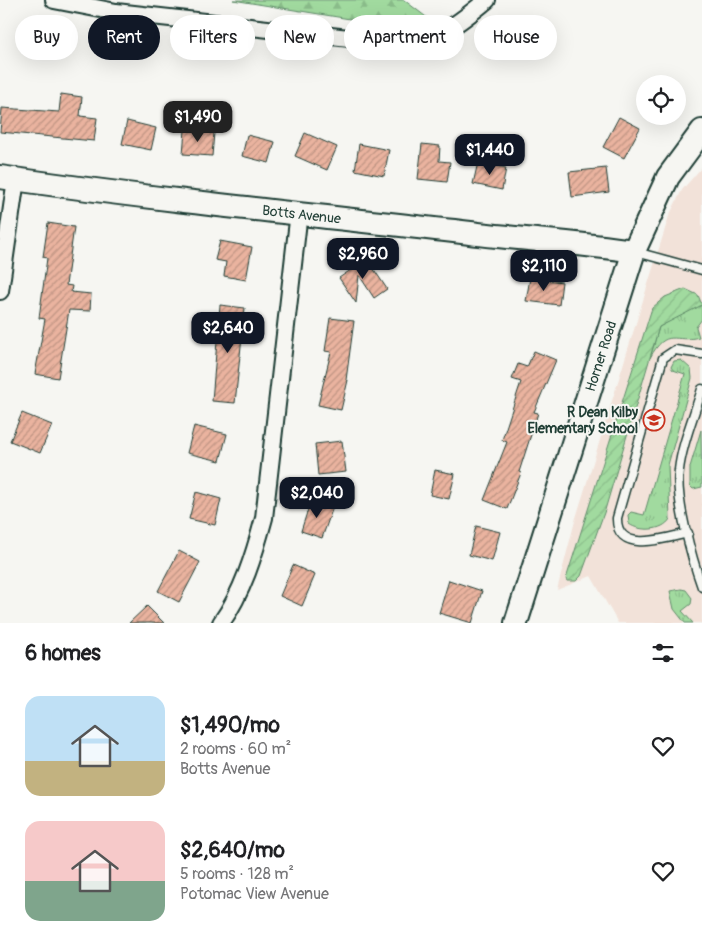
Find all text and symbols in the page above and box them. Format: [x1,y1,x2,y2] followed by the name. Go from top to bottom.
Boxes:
[15,15,78,60] chip: Buy
[88,15,160,60] chip: Rent
[170,15,255,60] chip: Filters
[265,15,334,60] chip: New
[344,15,464,60] chip: Apartment
[474,15,557,60] chip: House
[636,75,686,125] map controls
[636,75,686,125] button: locate
[157,100,239,143] pin: $1,490
[174,107,222,127] text: $1,490
[449,134,531,176] pin: $1,440
[466,140,514,160] text: $1,440
[261,202,342,228] street label: Botts Avenue
[322,238,404,280] pin: $2,960
[338,244,388,264] text: $2,960
[503,250,585,292] pin: $2,110
[521,256,567,276] text: $2,110
[187,312,269,354] pin: $2,640
[202,318,254,338] text: $2,640
[582,319,620,394] street label: Horner Road
[527,404,638,437] place label: R Dean Kilby Elementary School
[642,408,666,432] school or university icon: R Dean Kilby Elementary School
[276,476,358,519] pin: $2,040
[291,483,343,503] text: $2,040
[649,639,677,667] icon: filters
[25,640,101,667] text: 6 homes
[180,712,280,739] text: $1,490/mo
[65,716,125,776] icon: home
[649,732,677,760] icon: heart
[180,739,291,759] text: 2 rooms · 60 m²
[180,759,270,779] text: Botts Avenue
[180,837,285,864] text: $2,640/mo
[65,841,125,901] icon: home
[649,857,677,885] icon: heart
[180,864,294,884] text: 5 rooms · 128 m²
[180,884,329,904] text: Potomac View Avenue

